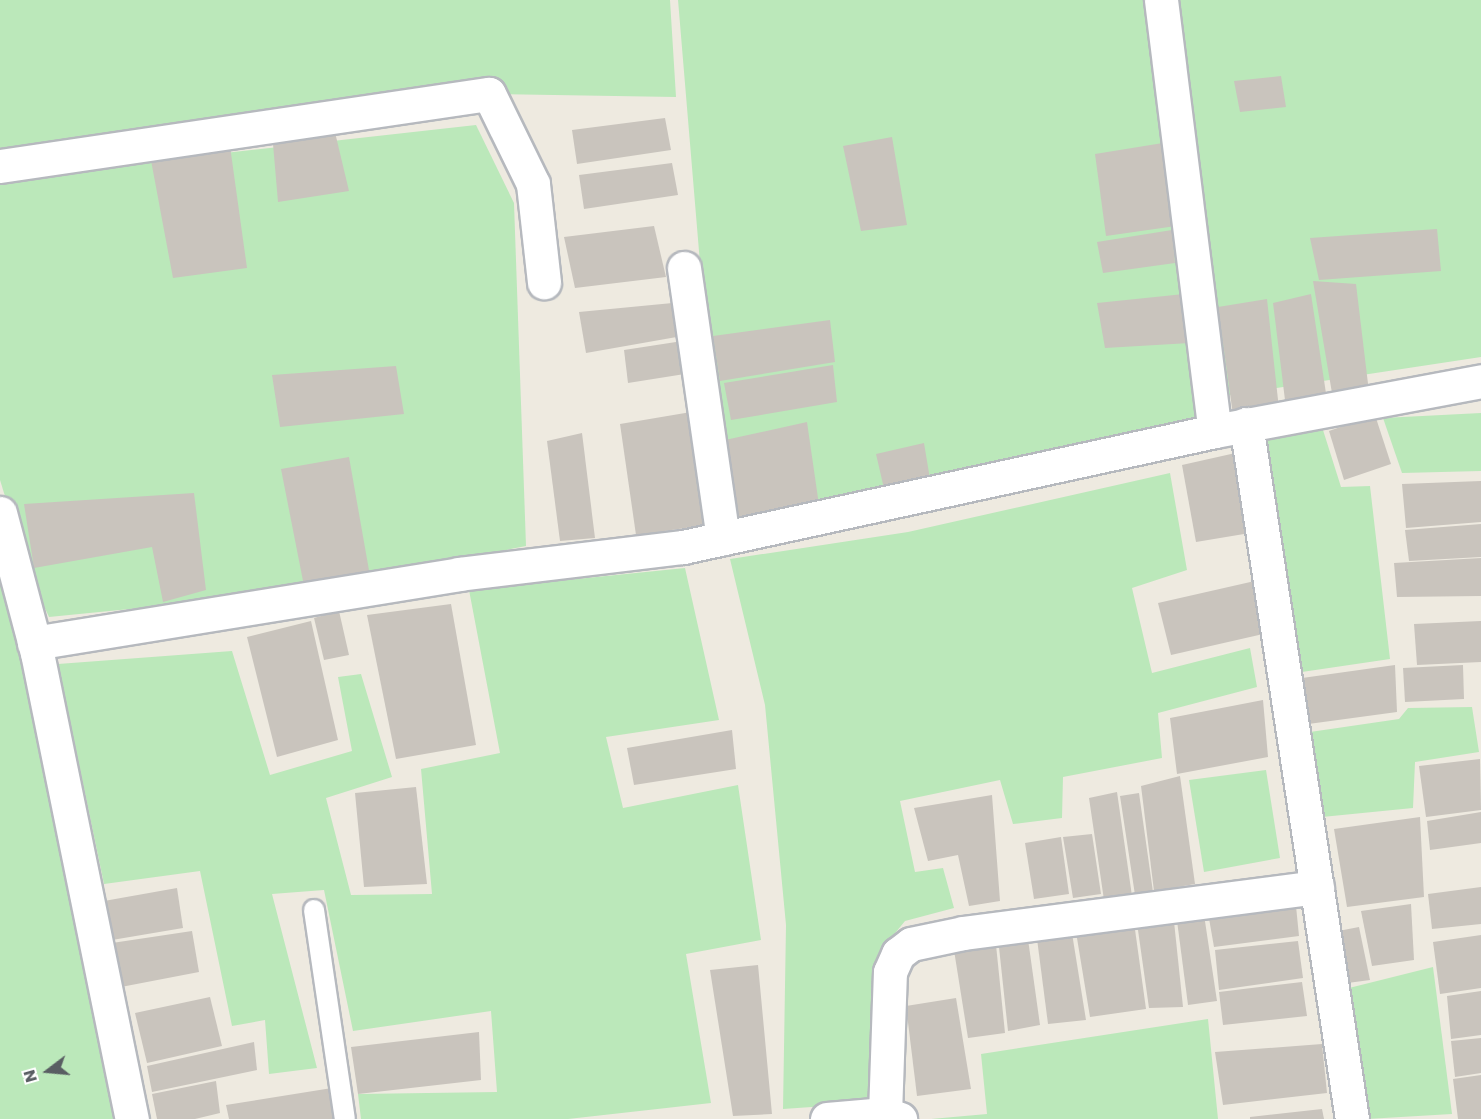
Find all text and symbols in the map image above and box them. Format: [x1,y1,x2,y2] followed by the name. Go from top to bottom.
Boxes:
[18,1041,78,1101] north arrow
[18,1067,43,1085] text: N

